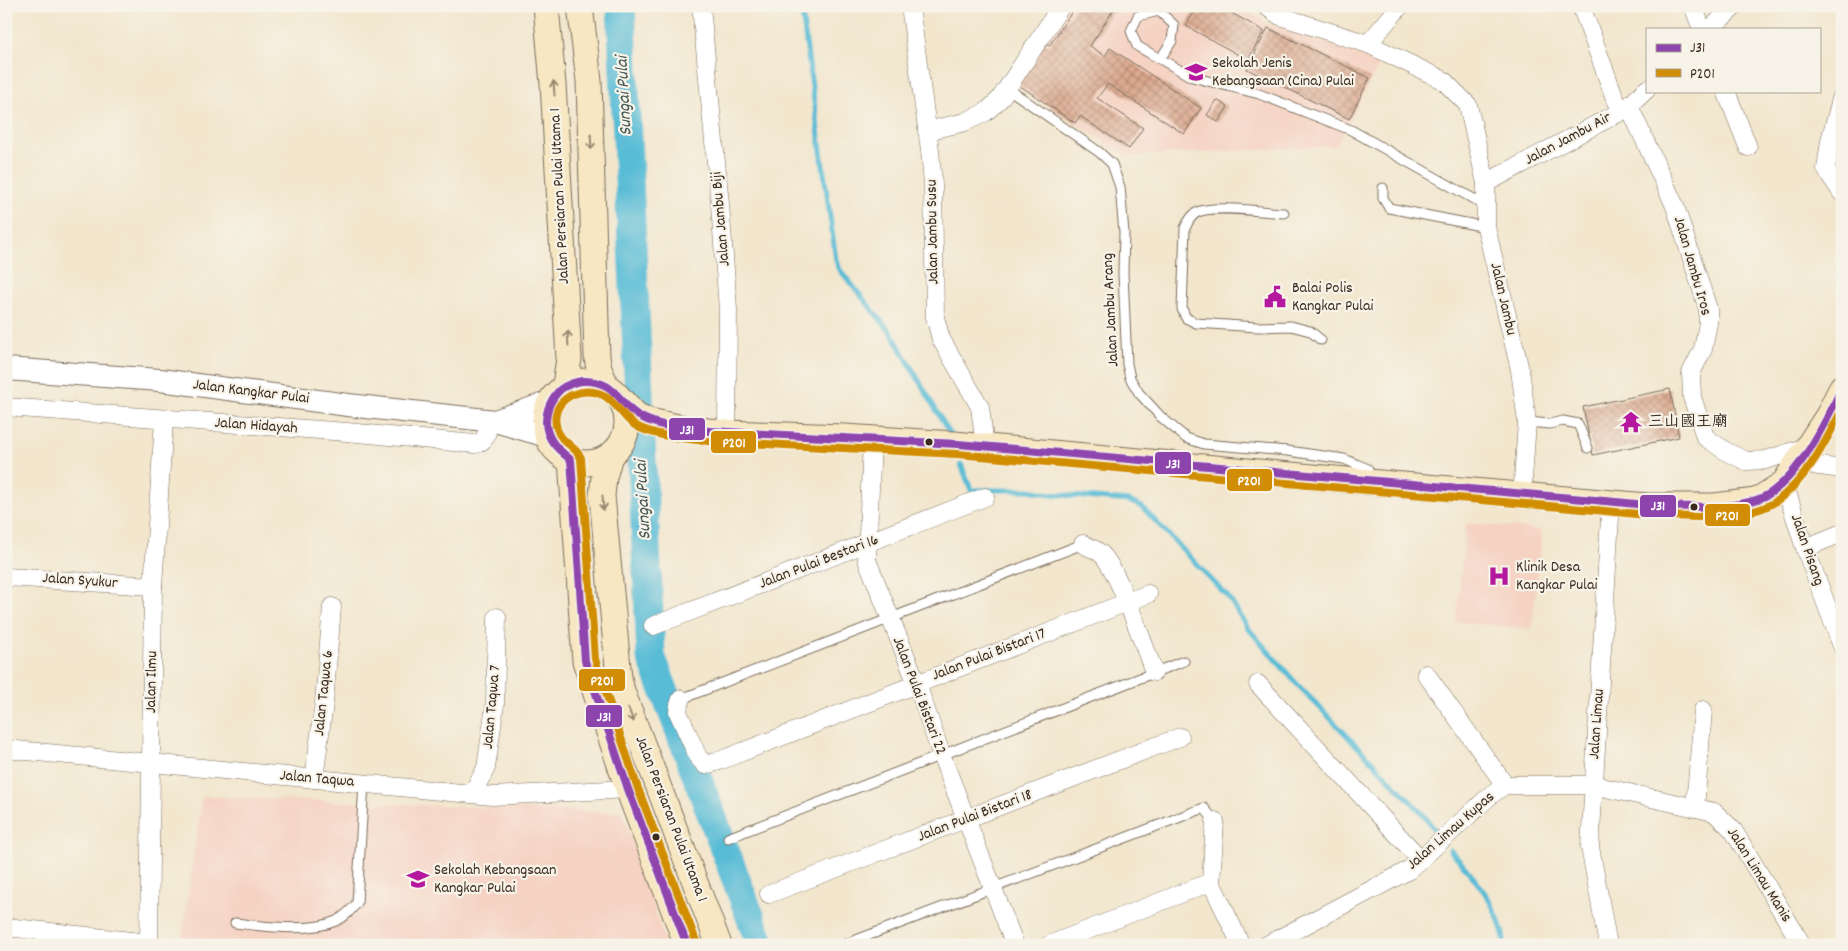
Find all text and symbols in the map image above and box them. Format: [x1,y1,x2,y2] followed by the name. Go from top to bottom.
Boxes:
[1646,28,1820,92] legend
[1690,38,1705,60] text: J31
[1212,52,1354,93] place label: Sekolah Jenis Kebangsaan (Cina) Pulai
[610,53,640,136] water label: Sungai Pulai
[1183,59,1209,85] school or university icon: Sekolah Jenis Kebangsaan (Cina) Pulai
[1690,64,1715,86] text: P201
[549,80,558,96] one-way arrow
[1521,106,1615,171] street label: Jalan Jambu Air
[544,107,576,285] street label: Jalan Persiaran Pulai Utama 1
[586,134,595,150] one-way arrow
[705,171,737,267] street label: Jalan Jambu Biji
[921,179,945,285] street label: Jalan Jambu Susu
[1667,214,1717,319] street label: Jalan Jambu Iros
[1097,252,1125,368] street label: Jalan Jambu Arang
[1483,260,1523,338] street label: Jalan Jambu
[1292,277,1373,318] place label: Balai Polis Kangkar Pulai
[1262,284,1288,310] public building icon: Balai Polis Kangkar Pulai
[563,330,572,346] one-way arrow
[192,373,311,411] street label: Jalan Kangkar Pulai
[1618,409,1644,435] temple icon: 三山國王廟
[1648,411,1728,434] place label: 三山國王廟
[214,412,298,440] street label: Jalan Hidayah
[668,417,706,441] line badge: J31
[680,421,694,441] text: J31
[710,430,757,454] line badge: P201
[722,434,746,454] text: P201
[924,437,934,447] unlabelled marker
[1154,451,1192,475] line badge: J31
[1166,455,1180,475] text: J31
[629,457,659,540] water label: Sungai Pulai
[1226,468,1273,492] line badge: P201
[1237,472,1261,492] text: P201
[1639,494,1677,518] line badge: J31
[598,495,608,511] one-way arrow
[1651,497,1665,517] text: J31
[1689,502,1699,512] unlabelled marker
[1704,503,1751,527] line badge: P201
[1715,507,1739,527] text: P201
[1784,511,1830,589] street label: Jalan Pisang
[756,529,882,595] street label: Jalan Pulai Bestari 16
[1516,556,1597,597] place label: Klinik Desa Kangkar Pulai
[1486,563,1512,589] hospital icon: Klinik Desa Kangkar Pulai
[42,567,119,595] street label: Jalan Syukur
[929,623,1049,687] street label: Jalan Pulai Bistari 17
[886,634,952,758] street label: Jalan Pulai Bistari 22
[308,649,340,737] street label: Jalan Taqwa 6
[140,651,164,713] street label: Jalan Ilmu
[477,664,507,750] street label: Jalan Taqwa 7
[578,668,626,692] line badge: P201
[590,672,614,692] text: P201
[1583,688,1611,760] street label: Jalan Limau
[585,704,623,728] line badge: J31
[597,708,611,728] text: J31
[628,708,637,723] one-way arrow
[629,733,713,905] street label: Jalan Persiaran Pulai Utama 1
[279,764,356,794] street label: Jalan Taqwa
[914,784,1036,848] street label: Jalan Pulai Bistari 18
[1402,786,1500,876] street label: Jalan Limau Kupas
[1721,823,1798,927] street label: Jalan Limau Manis
[651,832,661,842] unlabelled marker
[434,859,556,900] place label: Sekolah Kebangsaan Kangkar Pulai
[405,866,431,892] school or university icon: Sekolah Kebangsaan Kangkar Pulai

